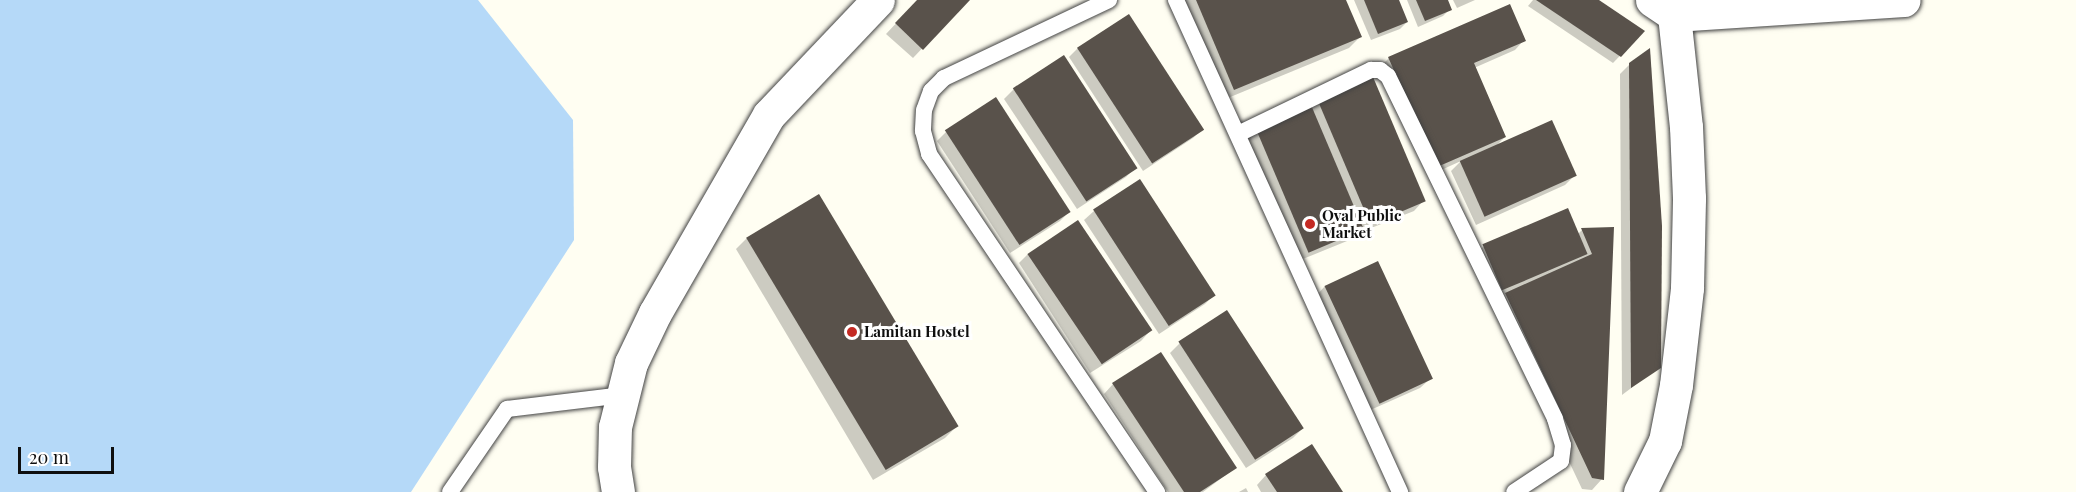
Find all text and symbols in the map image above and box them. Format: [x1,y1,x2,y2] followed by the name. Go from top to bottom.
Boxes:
[1322,206,1401,241] place label: Oval Public Market
[1303,217,1317,231] marker: Oval Public Market
[864,323,970,341] place label: Lamitan Hostel
[845,325,859,339] marker: Lamitan Hostel
[21,435,117,473] scale bar
[29,445,69,469] text: 20 m

